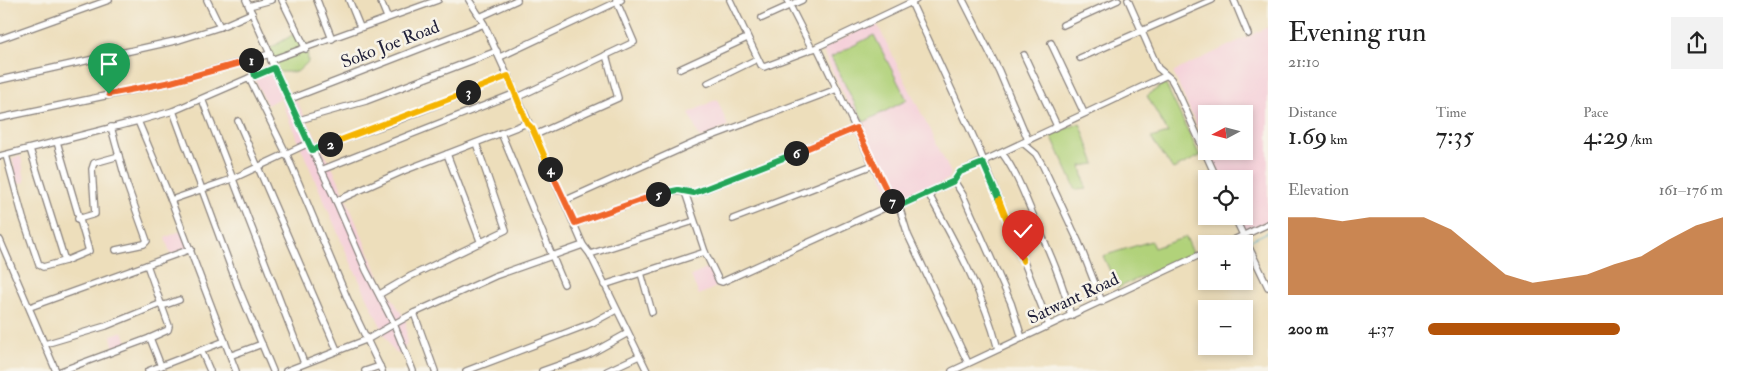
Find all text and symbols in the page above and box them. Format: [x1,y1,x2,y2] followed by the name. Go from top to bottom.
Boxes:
[338,15,443,74] street label: Soko Joe Road
[1288,15,1426,50] text: Evening run
[1671,17,1723,69] button: share
[88,43,130,94] pin
[238,48,264,72] pin: 1
[95,50,123,78] icon: arrive
[249,52,254,69] text: 1
[1288,52,1320,72] text: 21:10
[456,80,480,104] pin: 3
[466,84,471,101] text: 3
[1288,104,1337,121] text: Distance
[1436,104,1466,121] text: Time
[1583,104,1608,121] text: Pace
[1198,105,1252,160] north arrow
[1198,105,1253,355] map controls
[1288,121,1327,152] text: 1.69
[1436,121,1474,152] text: 7:35
[1583,121,1628,152] text: 4:29
[1327,131,1348,148] text: km
[1628,131,1653,148] text: /km
[318,132,342,156] pin: 2
[327,136,334,153] text: 2
[784,140,808,166] pin: 6
[793,145,800,162] text: 6
[538,156,562,182] pin: 4
[547,161,554,178] text: 4
[1198,170,1253,225] button: locate
[1288,180,1349,200] text: Elevation
[1659,180,1723,200] text: 161–176 m
[646,182,670,206] pin: 5
[655,186,662,203] text: 5
[880,188,904,214] pin: 7
[889,193,896,210] text: 7
[1002,210,1044,261] pin
[1009,217,1037,245] icon: check
[1198,235,1253,290] button: +
[1024,267,1123,330] street label: Satwant Road
[1198,300,1253,355] button: −
[1288,319,1328,339] text: 200 m
[1368,319,1394,339] text: 4:37

